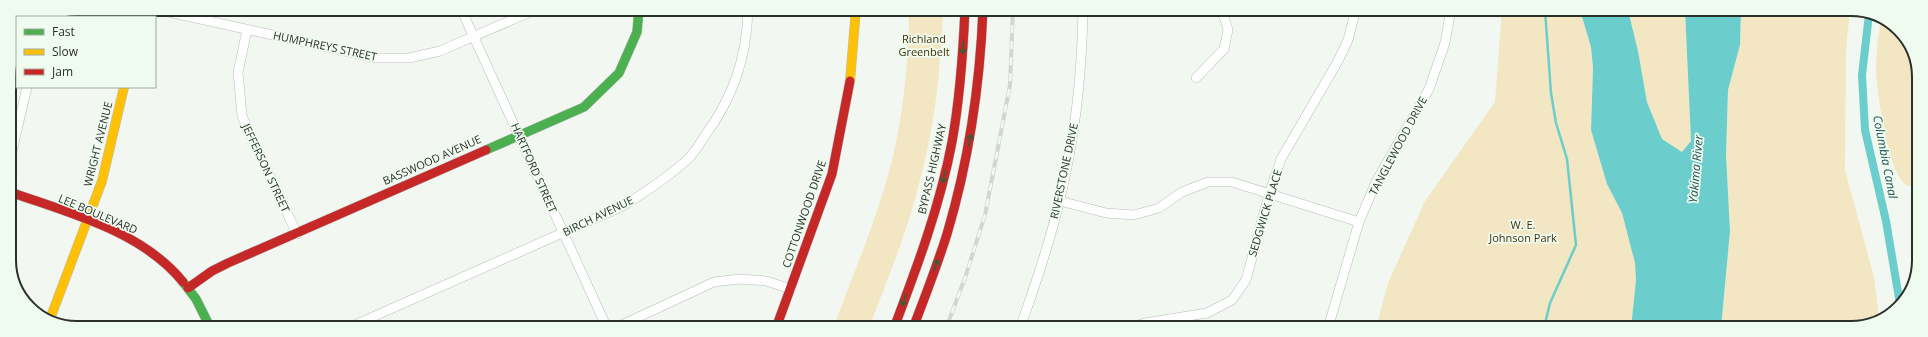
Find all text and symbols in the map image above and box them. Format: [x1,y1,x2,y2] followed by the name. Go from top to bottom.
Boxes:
[16,16,156,88] legend
[52,23,75,40] text: Fast
[272,27,378,64] street label: HUMPHREYS STREET
[898,31,950,59] park label: Richland Greenbelt
[960,41,967,54] one-way arrow
[52,43,79,60] text: Slow
[51,63,73,80] text: Jam
[1365,94,1430,198] street label: TANGLEWOOD DRIVE
[80,100,115,188] street label: WRIGHT AVENUE
[1869,114,1902,201] water label: Columbia Canal
[239,120,294,215] street label: JEFFERSON STREET
[508,120,561,215] street label: HARTFORD STREET
[914,121,949,216] street label: BYPASS HIGHWAY
[1046,122,1081,220] street label: RIVERSTONE DRIVE
[380,131,483,188] street label: BASSWOOD AVENUE
[966,133,974,146] one-way arrow
[1684,133,1707,204] water label: Yakima River
[778,158,829,270] street label: COTTONWOOD DRIVE
[1244,168,1285,258] street label: SEDGWICK PLACE
[940,170,947,183] one-way arrow
[56,190,140,237] street label: LEE BOULEVARD
[560,192,636,239] street label: BIRCH AVENUE
[1488,217,1557,245] park label: W. E. Johnson Park
[933,259,941,271] one-way arrow
[900,294,908,306] one-way arrow

